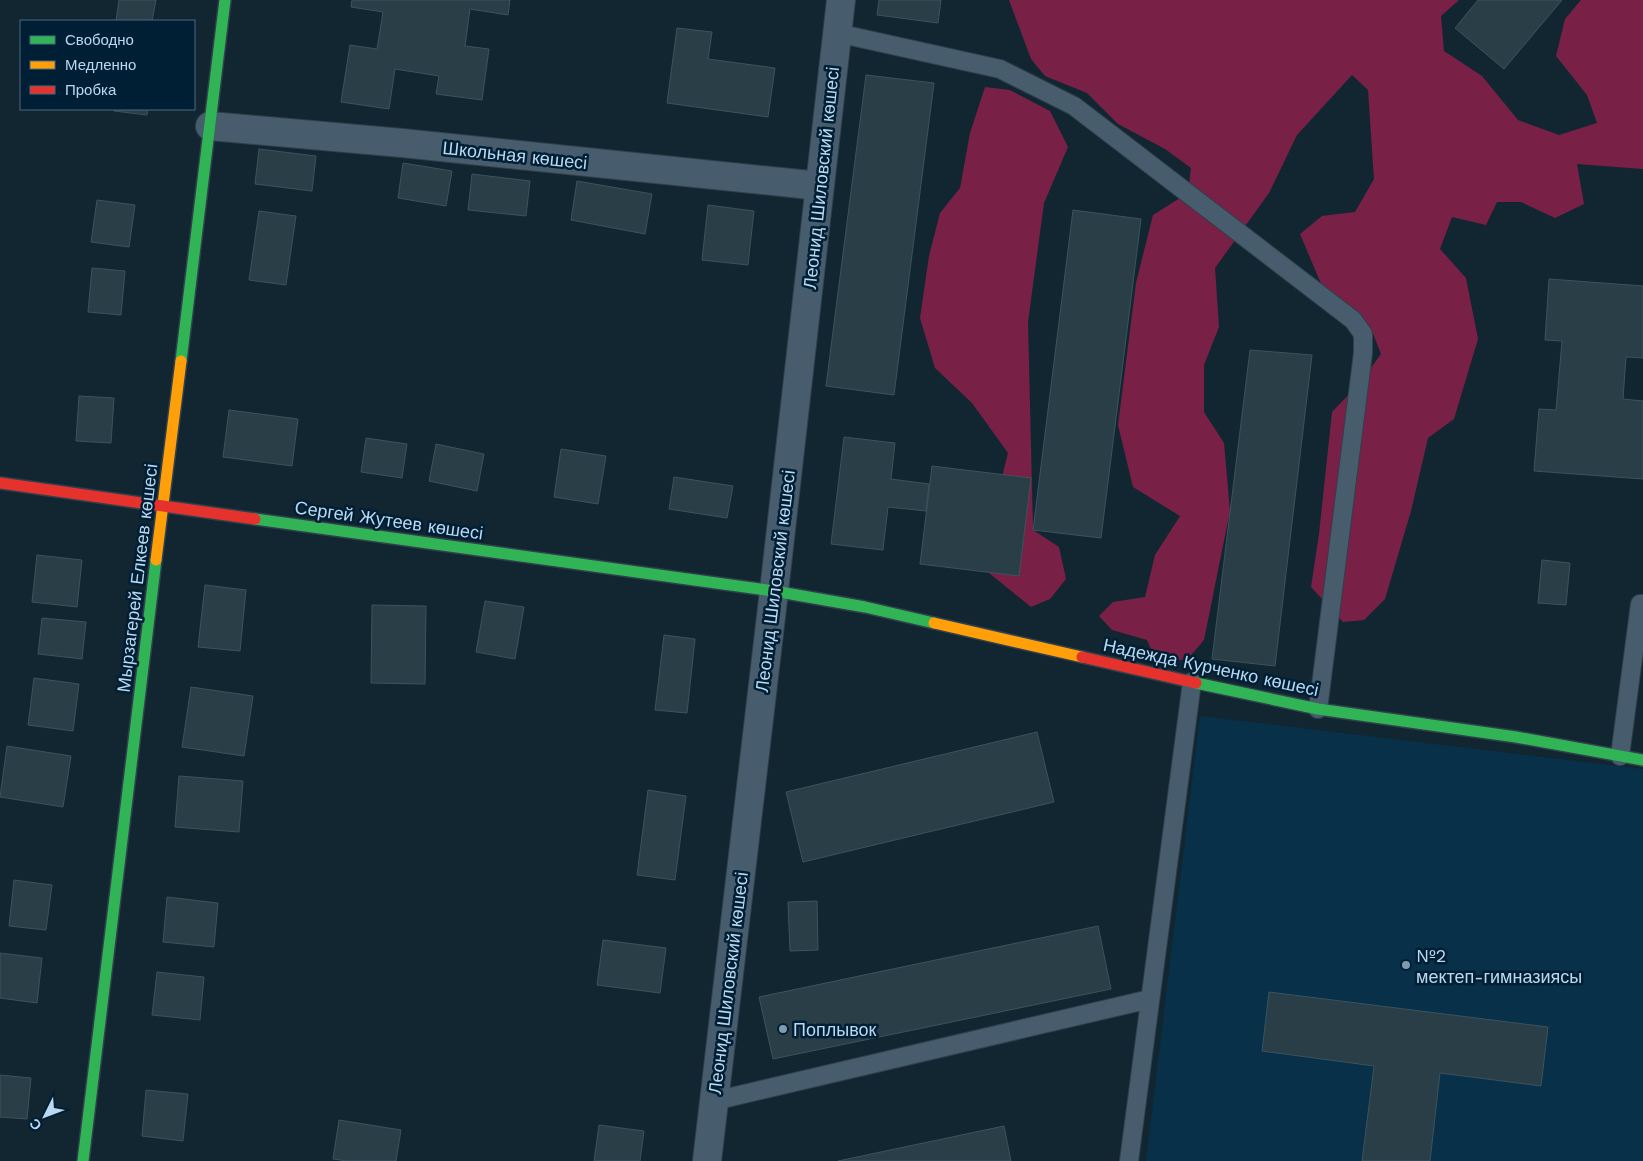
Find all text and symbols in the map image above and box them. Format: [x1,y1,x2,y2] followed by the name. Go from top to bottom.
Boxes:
[20,20,195,110] legend
[65,31,134,49] text: Свободно
[65,56,136,74] text: Медленно
[799,66,843,290] street label: Леонид Шиловский көшесі
[65,81,117,99] text: Пробка
[442,137,588,173] street label: Школьная көшесі
[113,463,161,693] street label: Мырзагерей Елкеев көшесі
[751,469,799,693] street label: Леонид Шиловский көшесі
[294,496,484,544] street label: Сергей Жутеев көшесі
[1101,634,1321,700] street label: Надежда Курченко көшесі
[704,871,752,1095] street label: Леонид Шиловский көшесі
[1416,945,1582,987] place label: №2 мектеп-гимназиясы
[1400,959,1412,971] marker: №2 мектеп-гимназиясы
[793,1019,877,1040] place label: Поплывок
[777,1023,789,1035] marker: Поплывок
[20,1091,70,1141] north arrow
[26,1116,45,1134] text: С

